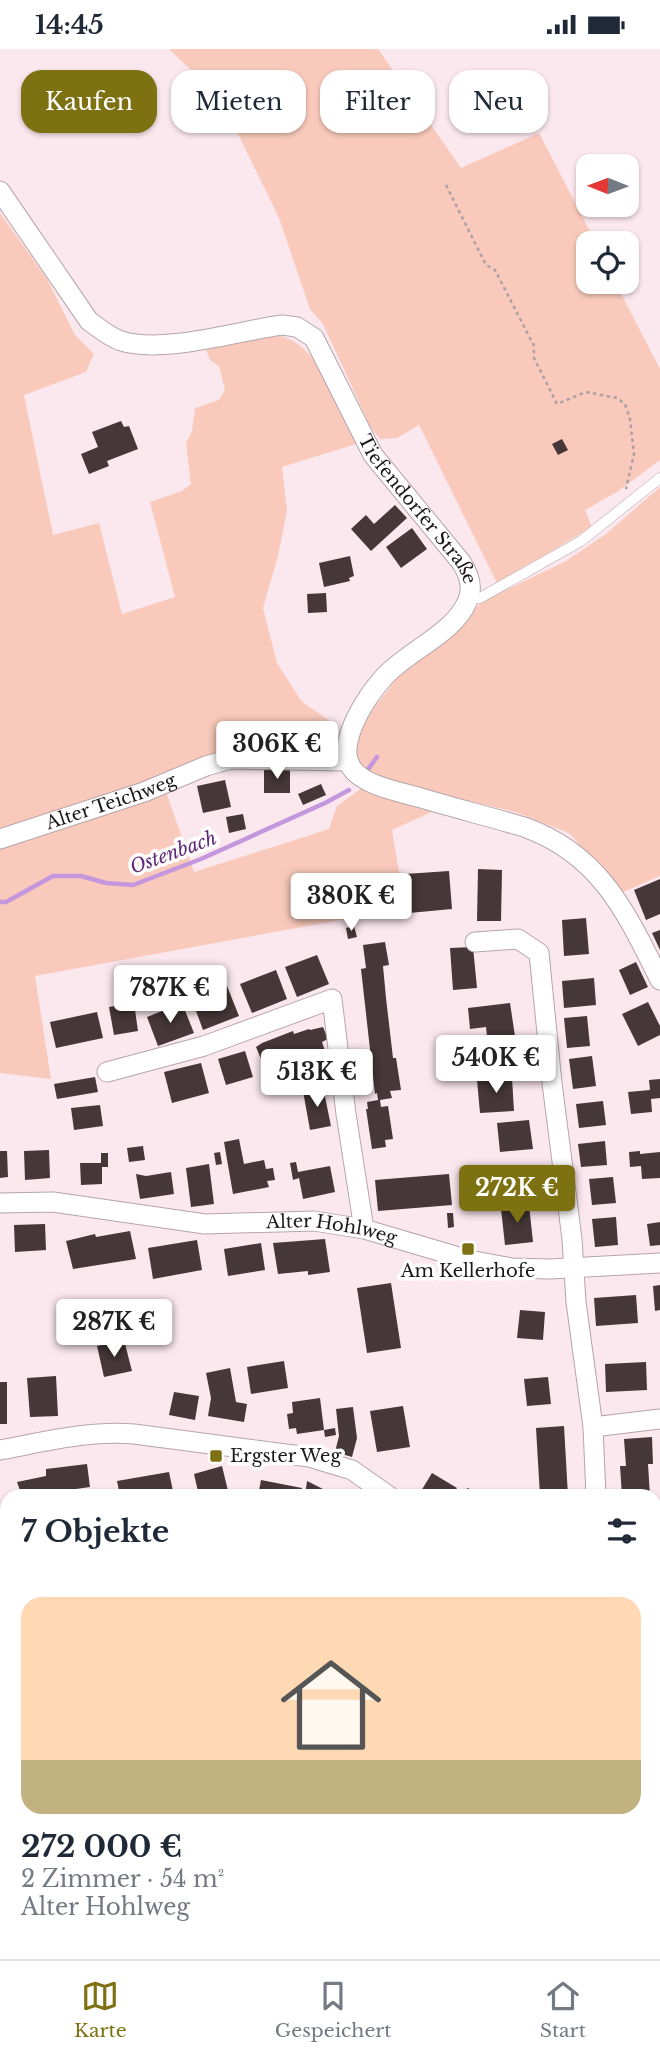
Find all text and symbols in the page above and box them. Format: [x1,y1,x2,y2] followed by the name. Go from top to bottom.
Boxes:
[35,9,104,41] text: 14:45
[21,70,157,133] chip: Kaufen
[171,70,306,133] chip: Mieten
[320,70,435,133] chip: Filter
[449,70,548,133] chip: Neu
[576,154,639,217] north arrow
[576,154,639,294] map controls
[576,231,639,294] button: locate
[354,431,481,586] street label: Tiefendorfer Straße
[220,721,334,781] pin: 306K €
[232,730,322,758] text: 306K €
[42,769,180,835] street label: Alter Teichweg
[127,826,220,879] water label: Ostenbach
[294,873,408,933] pin: 380K €
[307,882,395,910] text: 380K €
[113,965,227,1025] pin: 787K €
[130,974,210,1002] text: 787K €
[439,1035,553,1095] pin: 540K €
[452,1044,540,1072] text: 540K €
[260,1049,374,1109] pin: 513K €
[277,1058,357,1086] text: 513K €
[460,1165,574,1225] pin: 272K €
[475,1174,559,1202] text: 272K €
[265,1210,400,1249] street label: Alter Hohlweg
[460,1241,476,1257] marker: Am Kellerhofe
[400,1260,535,1282] place label: Am Kellerhofe
[57,1299,171,1359] pin: 287K €
[72,1308,156,1336] text: 287K €
[230,1445,341,1467] place label: Ergster Weg
[208,1448,224,1464] marker: Ergster Weg
[603,1512,641,1550] icon: filters
[21,1513,169,1550] text: 7 Objekte
[268,1642,394,1768] icon: home
[21,1828,182,1865] text: 272 000 €
[21,1865,224,1893] text: 2 Zimmer · 54 m²
[21,1893,190,1921] text: Alter Hohlweg
[74,1977,127,2042] tab: Karte
[275,1977,392,2042] tab: Gespeichert
[540,1977,586,2042] tab: Start

